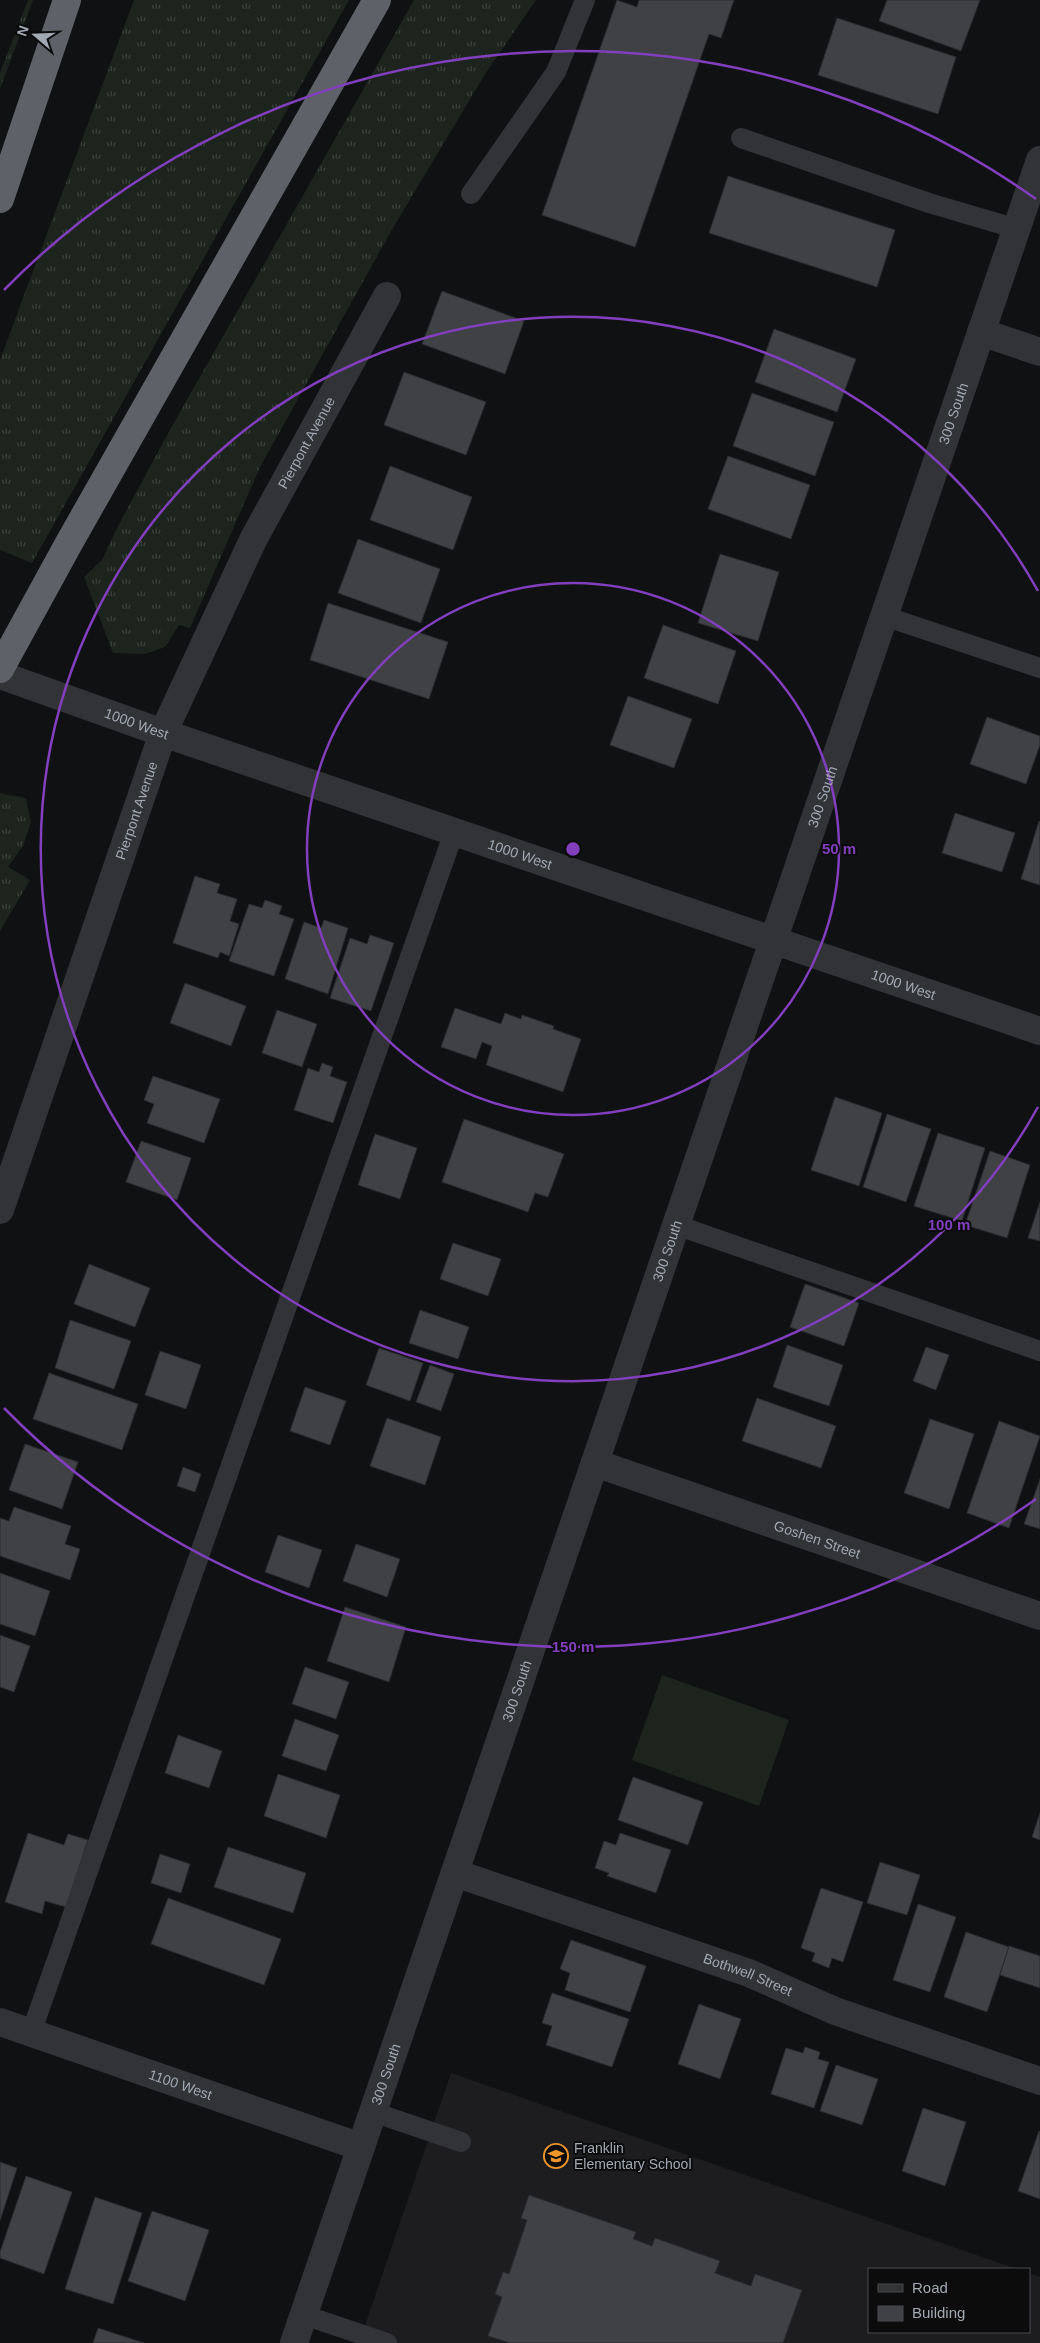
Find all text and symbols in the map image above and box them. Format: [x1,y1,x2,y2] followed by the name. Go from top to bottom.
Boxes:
[10,10,60,60] north arrow
[13,23,32,38] text: N
[935,381,971,446] street label: 300 South
[275,394,338,492] street label: Pierpont Avenue
[102,705,171,742] street label: 1000 West
[112,759,161,862] street label: Pierpont Avenue
[804,764,840,830] street label: 300 South
[486,836,554,873] street label: 1000 West
[564,840,582,858] centre of rings
[822,840,856,857] text: 50 m
[869,966,938,1003] street label: 1000 West
[928,1216,970,1233] text: 100 m
[649,1218,685,1284] street label: 300 South
[772,1517,863,1562] street label: Goshen Street
[552,1638,594,1655] text: 150 m
[499,1658,535,1724] street label: 300 South
[701,1950,795,1999] street label: Bothwell Street
[368,2041,404,2107] street label: 300 South
[147,2066,214,2103] street label: 1100 West
[574,2140,692,2172] place label: Franklin Elementary School
[543,2143,569,2169] school or university icon: Franklin Elementary School
[868,2268,1030,2333] legend
[912,2279,948,2296] text: Road
[912,2304,965,2321] text: Building

